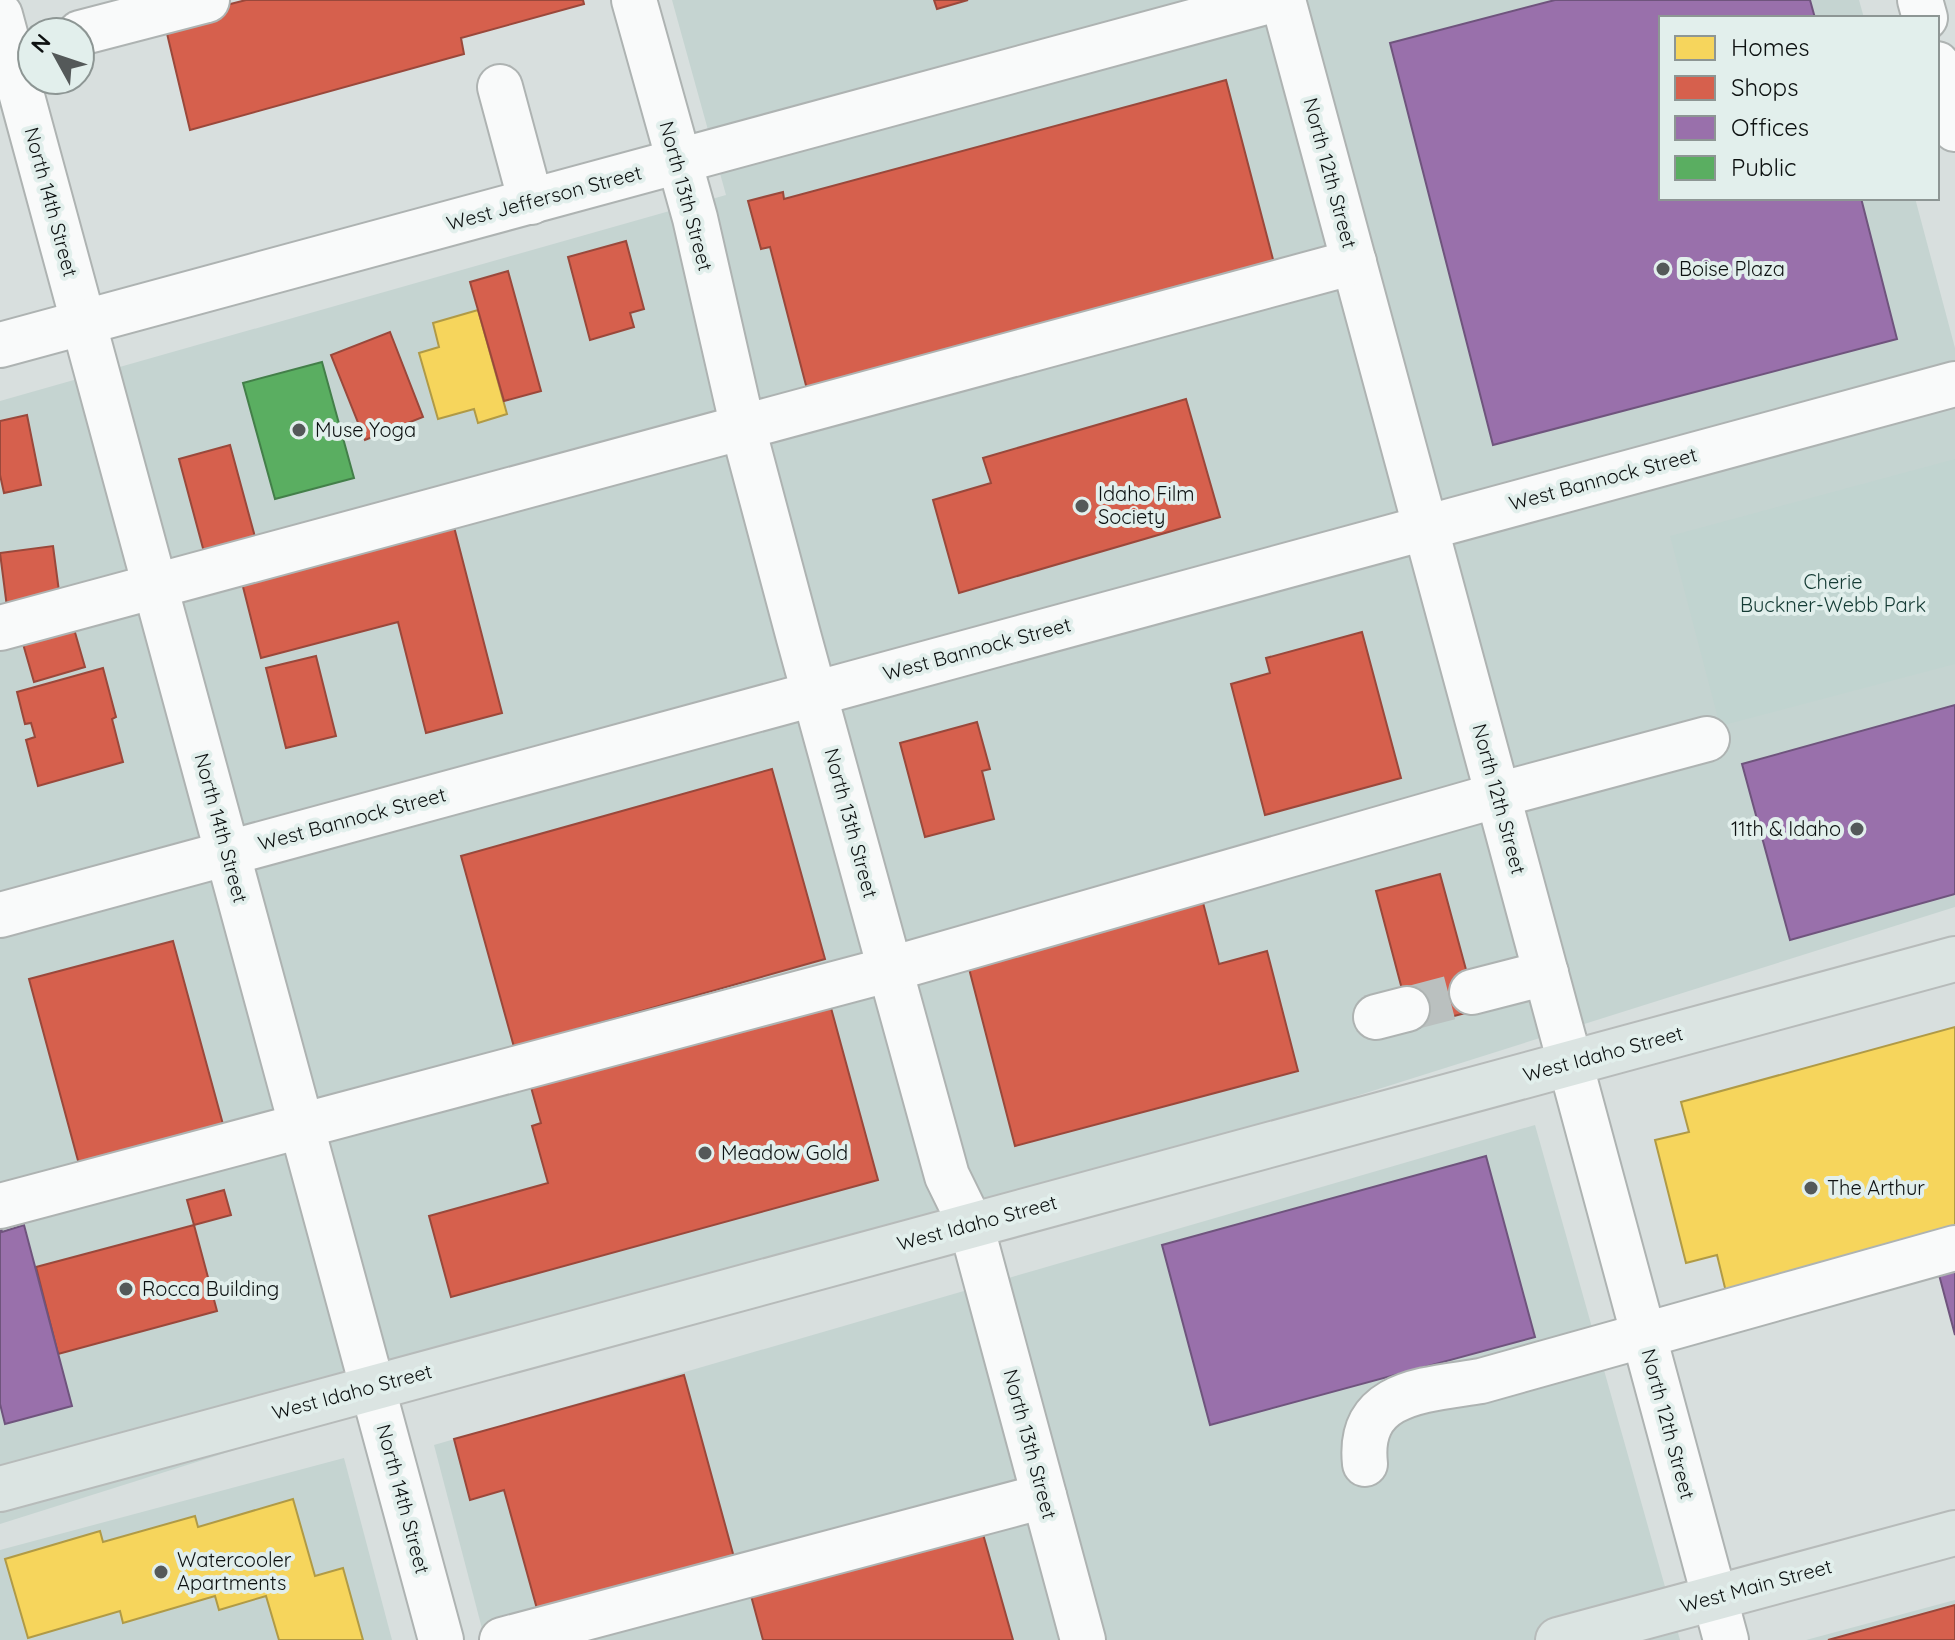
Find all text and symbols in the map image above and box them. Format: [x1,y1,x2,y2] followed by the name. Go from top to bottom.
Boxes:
[16,16,96,96] north arrow
[1659,16,1939,200] legend
[25,28,57,58] text: N
[1731,32,1809,62] text: Homes
[1731,72,1798,102] text: Shops
[1298,95,1363,251] street label: North 12th Street
[1731,112,1809,142] text: Offices
[654,118,719,274] street label: North 13th Street
[20,124,84,280] street label: North 14th Street
[1731,152,1796,182] text: Public
[443,159,644,236] street label: West Jefferson Street
[1679,256,1785,281] place label: Boise Plaza
[1654,260,1672,278] marker: Boise Plaza
[315,417,416,442] place label: Muse Yoga
[290,421,308,439] marker: Muse Yoga
[1506,441,1700,516] street label: West Bannock Street
[1098,481,1195,529] place label: Idaho Film Society
[1073,497,1091,515] marker: Idaho Film Society
[1740,569,1926,617] park label: Cherie Buckner-Webb Park
[880,611,1074,686] street label: West Bannock Street
[1467,721,1532,877] street label: North 12th Street
[819,745,884,901] street label: North 13th Street
[190,750,254,906] street label: North 14th Street
[255,781,449,856] street label: West Bannock Street
[1731,816,1841,841] place label: 11th & Idaho
[1848,820,1866,838] marker: 11th & Idaho
[1520,1020,1686,1087] street label: West Idaho Street
[721,1140,848,1165] place label: Meadow Gold
[696,1144,714,1162] marker: Meadow Gold
[1827,1175,1925,1200] place label: The Arthur
[1802,1179,1820,1197] marker: The Arthur
[894,1189,1060,1256] street label: West Idaho Street
[142,1276,279,1301] place label: Rocca Building
[117,1280,135,1298] marker: Rocca Building
[1636,1346,1701,1502] street label: North 12th Street
[269,1358,435,1425] street label: West Idaho Street
[998,1366,1063,1522] street label: North 13th Street
[372,1421,436,1577] street label: North 14th Street
[177,1547,292,1595] place label: Watercooler Apartments
[1677,1553,1835,1618] street label: West Main Street
[152,1563,170,1581] marker: Watercooler Apartments

